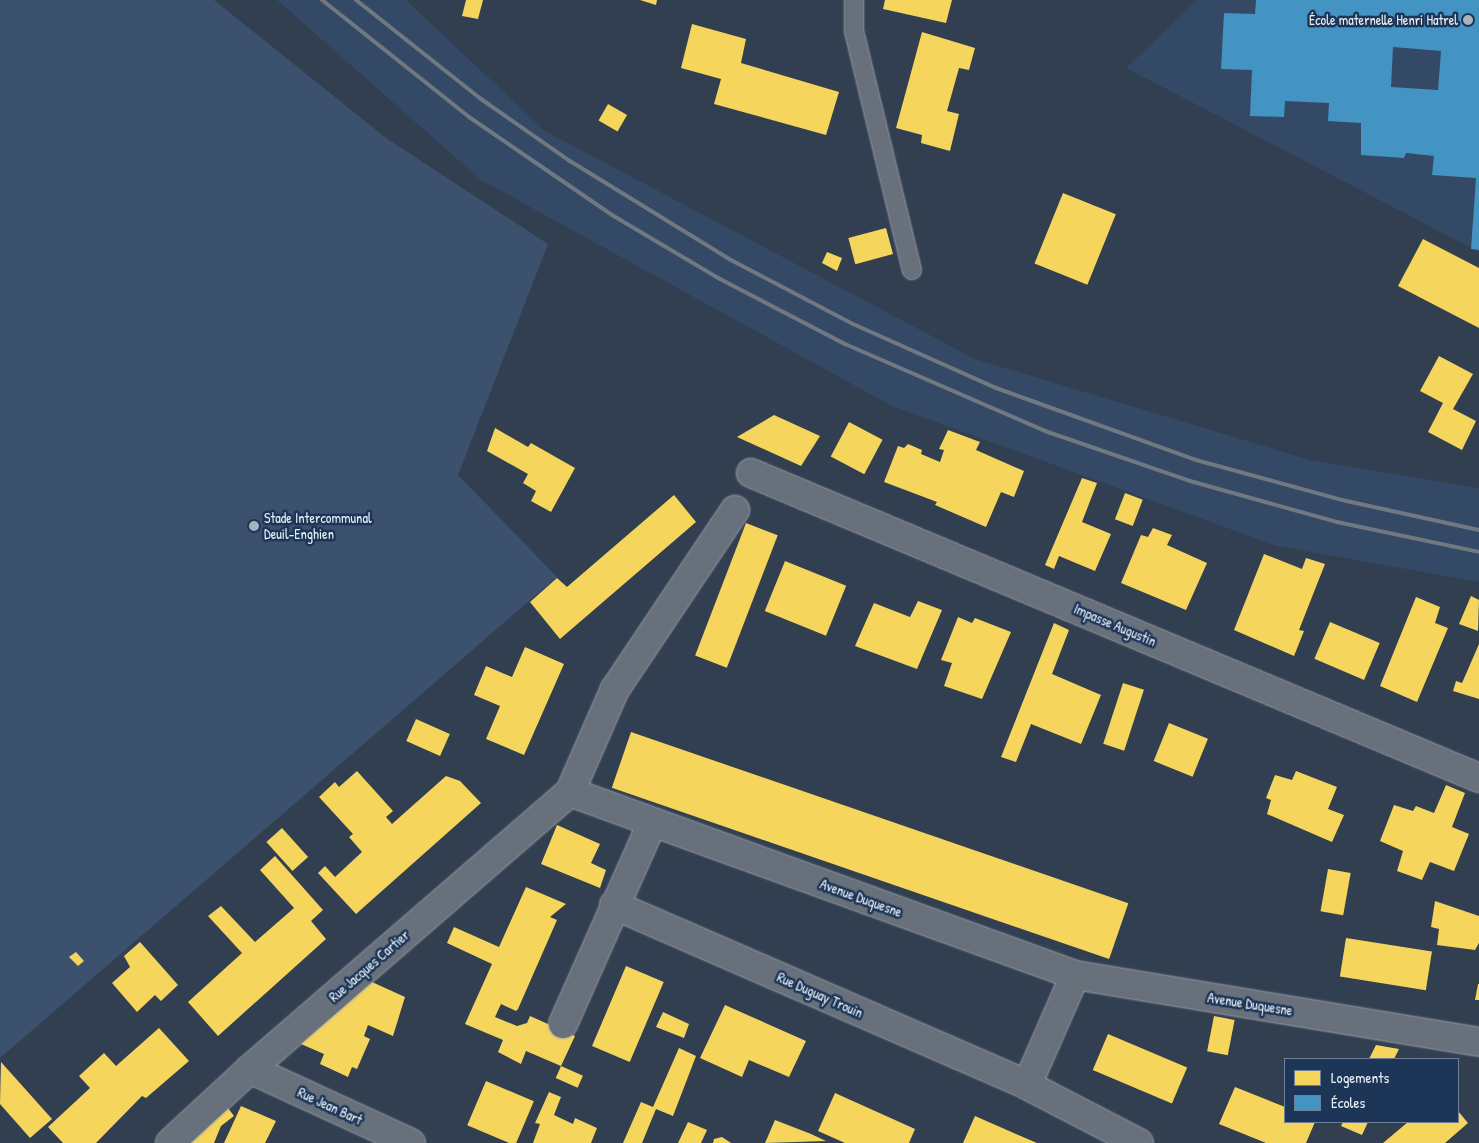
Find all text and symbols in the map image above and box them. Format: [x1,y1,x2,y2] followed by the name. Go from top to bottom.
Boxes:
[1309,12,1458,28] place label: École maternelle Henri Hatrel
[1462,14,1474,26] marker: École maternelle Henri Hatrel
[264,510,372,542] place label: Stade Intercommunal Deuil-Enghien
[248,520,260,532] marker: Stade Intercommunal Deuil-Enghien
[1071,600,1159,650] street label: Impasse Augustin
[818,875,904,921] street label: Avenue Duquesne
[326,927,412,1005] street label: Rue Jacques Cartier
[775,969,865,1021] street label: Rue Duguay Trouin
[1206,989,1294,1019] street label: Avenue Duquesne
[1284,1058,1459,1123] legend
[1331,1067,1389,1088] text: Logements
[295,1084,365,1128] street label: Rue Jean Bart
[1331,1092,1365,1113] text: Écoles

